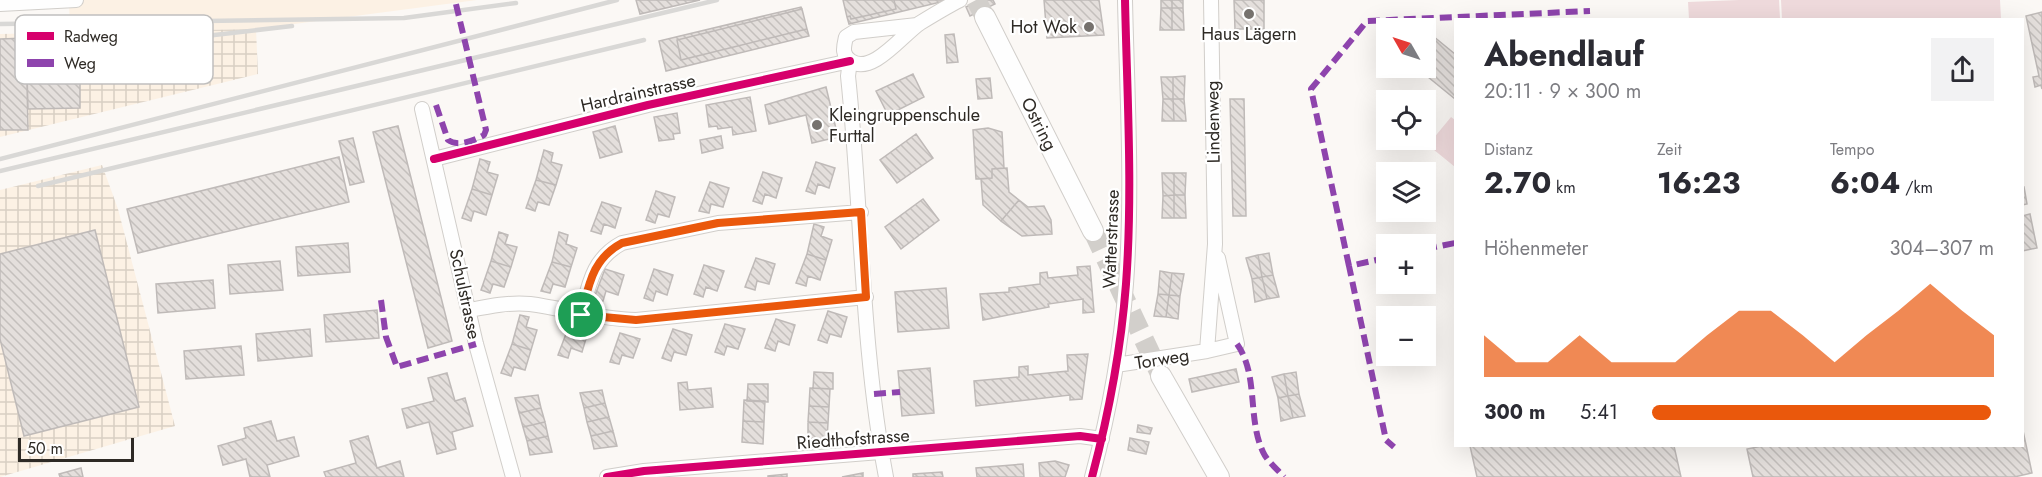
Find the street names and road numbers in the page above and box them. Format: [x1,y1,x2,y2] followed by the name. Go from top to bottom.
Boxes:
[578,67,698,119] street label: Hardrainstrasse
[1199,80,1227,164] street label: Lindenweg
[1015,93,1063,155] street label: Ostring
[1096,189,1126,289] street label: Watterstrasse
[443,246,487,342] street label: Schulstrasse
[1133,342,1191,376] street label: Torweg
[796,422,910,456] street label: Riedthofstrasse

